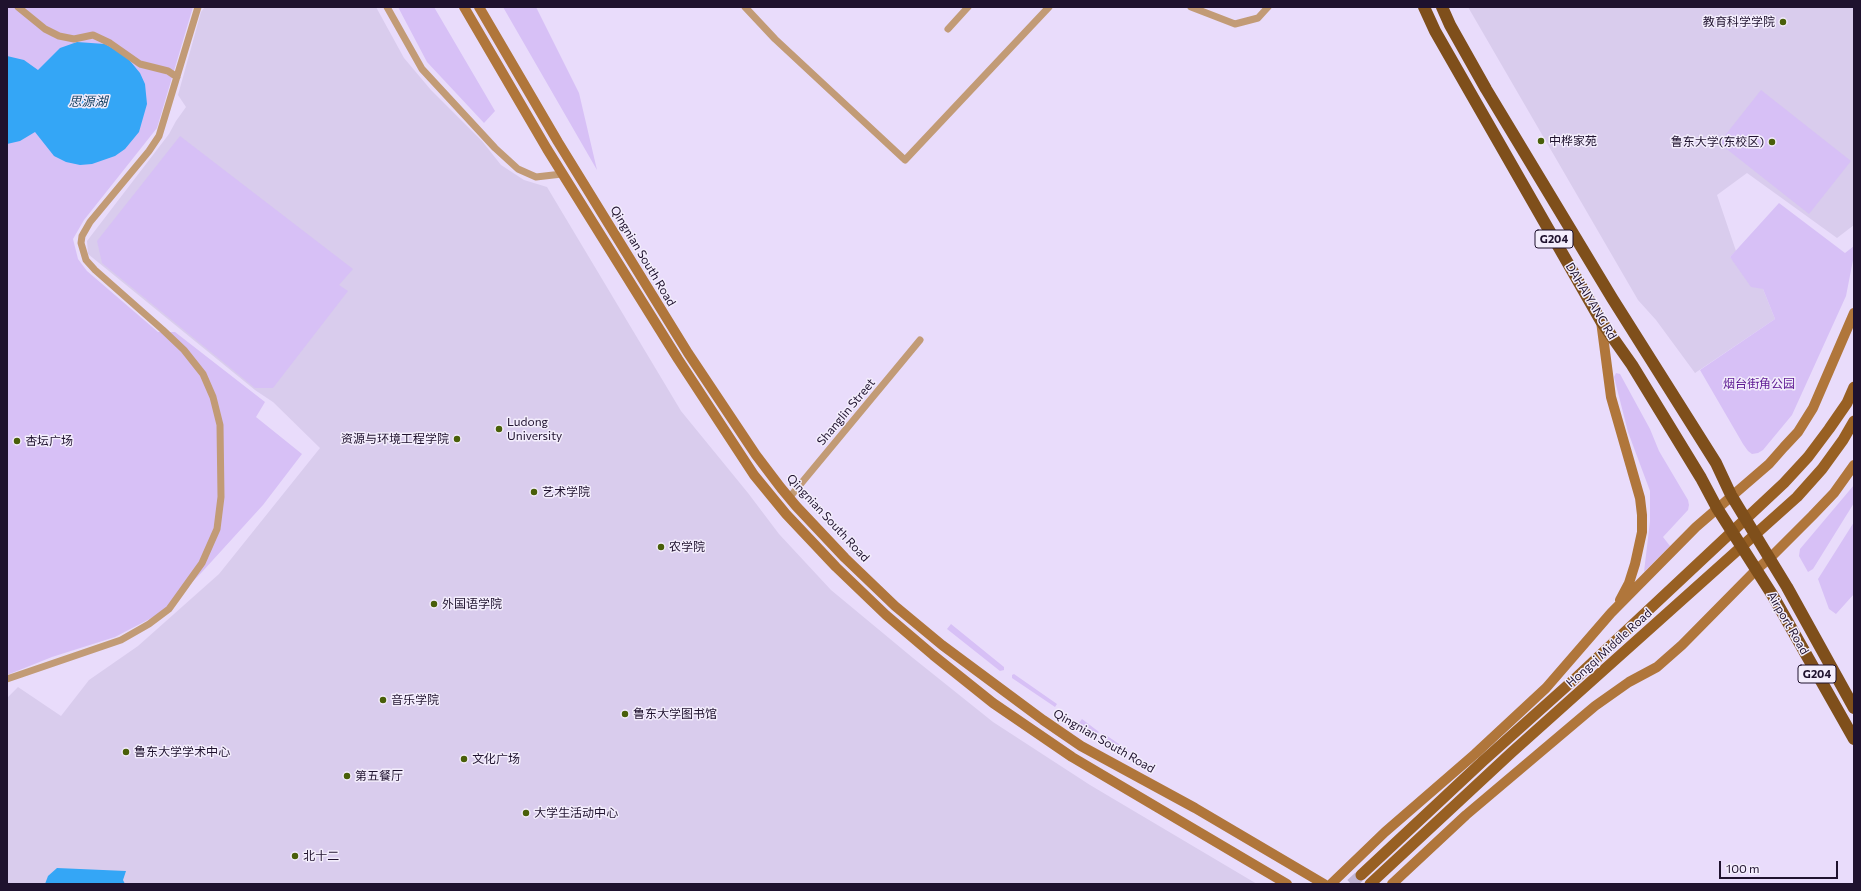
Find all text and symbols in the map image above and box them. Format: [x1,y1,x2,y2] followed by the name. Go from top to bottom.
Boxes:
[1703,15,1775,29] place label: 教育科学学院
[1778,17,1788,27] marker: 教育科学学院
[69,94,107,110] water label: 思源湖
[1549,134,1597,148] place label: 中桦家苑
[1671,135,1764,149] place label: 鲁东大学(东校区)
[1536,136,1546,146] marker: 中桦家苑
[1767,137,1777,147] marker: 鲁东大学(东校区)
[607,203,679,309] street label: Qingnian South Road
[1535,230,1573,248] road number: G204
[1562,260,1620,342] street label: DAHAIYANG Rd
[814,376,878,448] street label: Shanglin Street
[1723,377,1795,391] park label: 烟台街角公园
[507,415,562,443] place label: Ludong University
[494,424,504,434] marker: Ludong University
[341,432,449,446] place label: 资源与环境工程学院
[25,434,73,448] place label: 杏坛广场
[452,434,462,444] marker: 资源与环境工程学院
[12,436,22,446] marker: 杏坛广场
[784,471,872,565] street label: Qingnian South Road
[542,485,590,499] place label: 艺术学院
[529,487,539,497] marker: 艺术学院
[669,540,705,554] place label: 农学院
[656,542,666,552] marker: 农学院
[1764,589,1812,657] street label: Airport Road
[442,597,502,611] place label: 外国语学院
[429,599,439,609] marker: 外国语学院
[1563,606,1655,690] street label: Hongqi Middle Road
[1798,665,1836,683] road number: G204
[391,693,439,707] place label: 音乐学院
[378,695,388,705] marker: 音乐学院
[1051,706,1157,776] street label: Qingnian South Road
[633,707,717,721] place label: 鲁东大学图书馆
[620,709,630,719] marker: 鲁东大学图书馆
[134,745,230,759] place label: 鲁东大学学术中心
[121,747,131,757] marker: 鲁东大学学术中心
[472,752,520,766] place label: 文化广场
[459,754,469,764] marker: 文化广场
[355,769,403,783] place label: 第五餐厅
[342,771,352,781] marker: 第五餐厅
[534,806,618,820] place label: 大学生活动中心
[521,808,531,818] marker: 大学生活动中心
[303,849,339,863] place label: 北十二
[290,851,300,861] marker: 北十二
[1721,853,1840,879] scale bar
[1726,861,1760,875] text: 100 m

